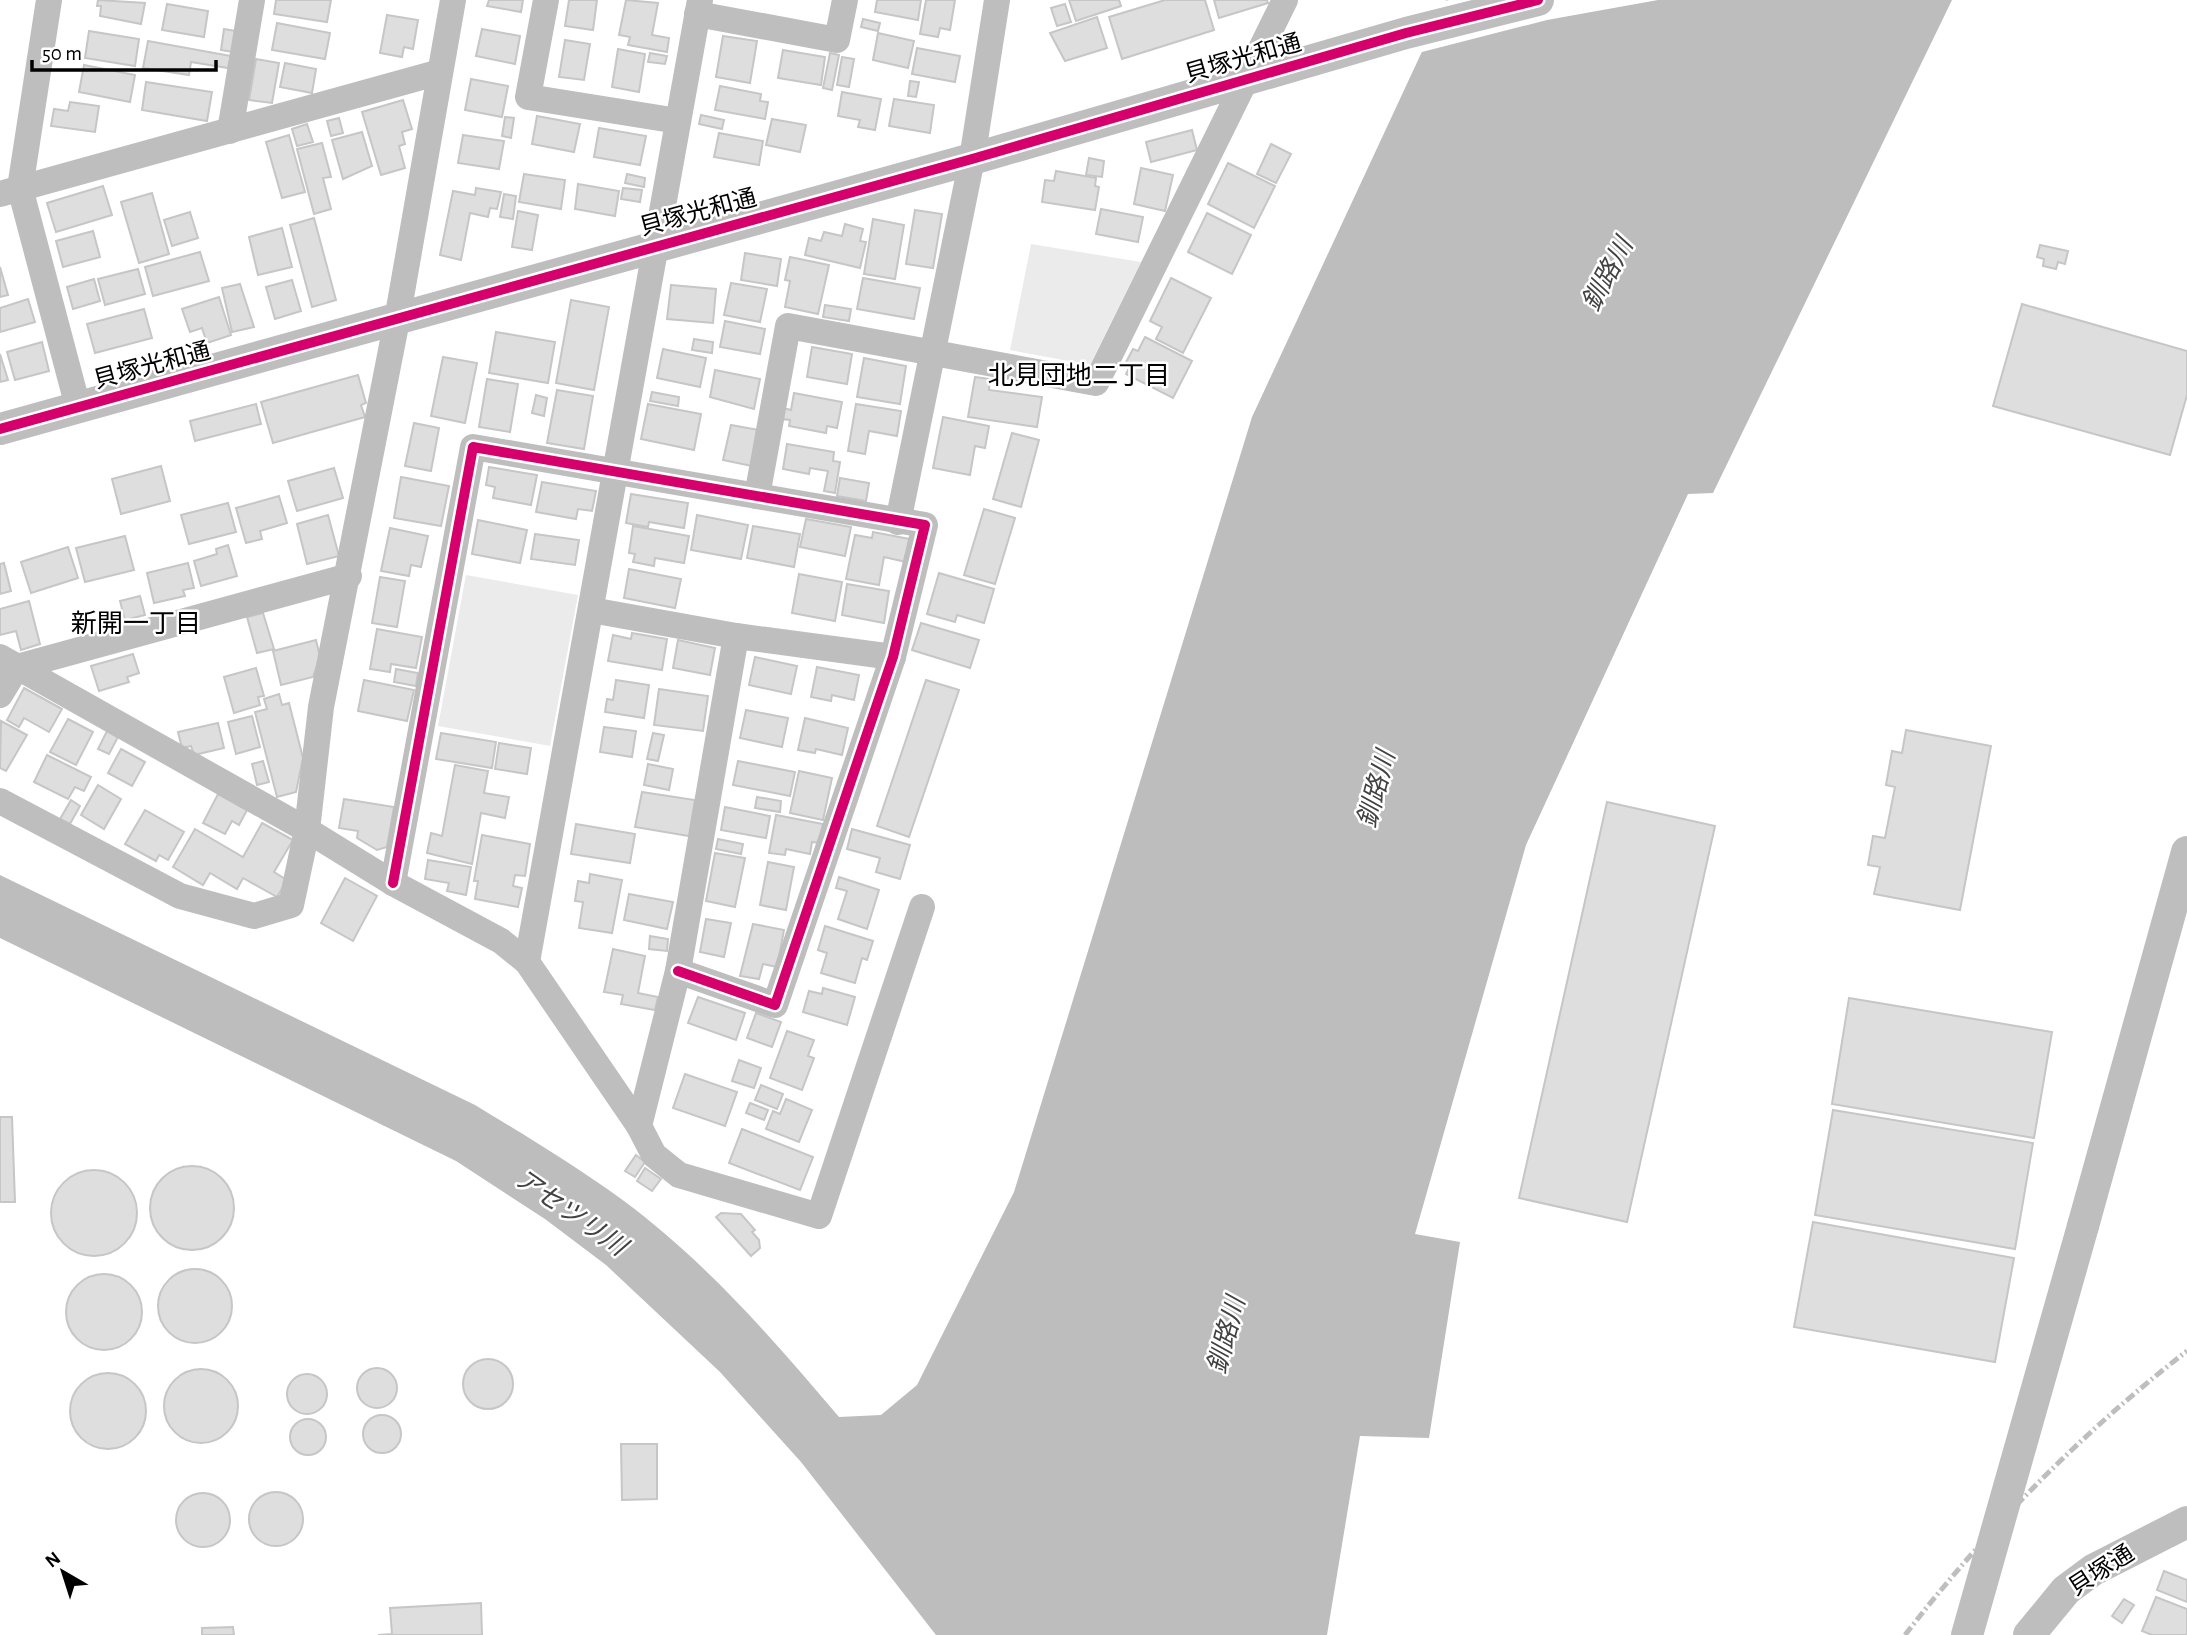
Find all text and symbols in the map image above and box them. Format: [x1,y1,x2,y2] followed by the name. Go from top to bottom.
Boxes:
[32,28,215,72] scale bar
[1182,29,1304,87] street label: 貝塚光和通
[42,43,82,64] text: 50 m
[637,184,759,240] street label: 貝塚光和通
[1577,231,1639,315] water label: 釧路川
[91,337,213,393] street label: 貝塚光和通
[988,362,1170,389] district label: 北見団地二丁目
[71,610,201,637] district label: 新開一丁目
[1353,745,1400,830] water label: 釧路川
[510,1165,633,1262] water label: アセツリ川
[1203,1291,1250,1376] water label: 釧路川
[28,1537,98,1607] north arrow
[2064,1539,2138,1601] street label: 貝塚通
[42,1548,64,1571] text: N

